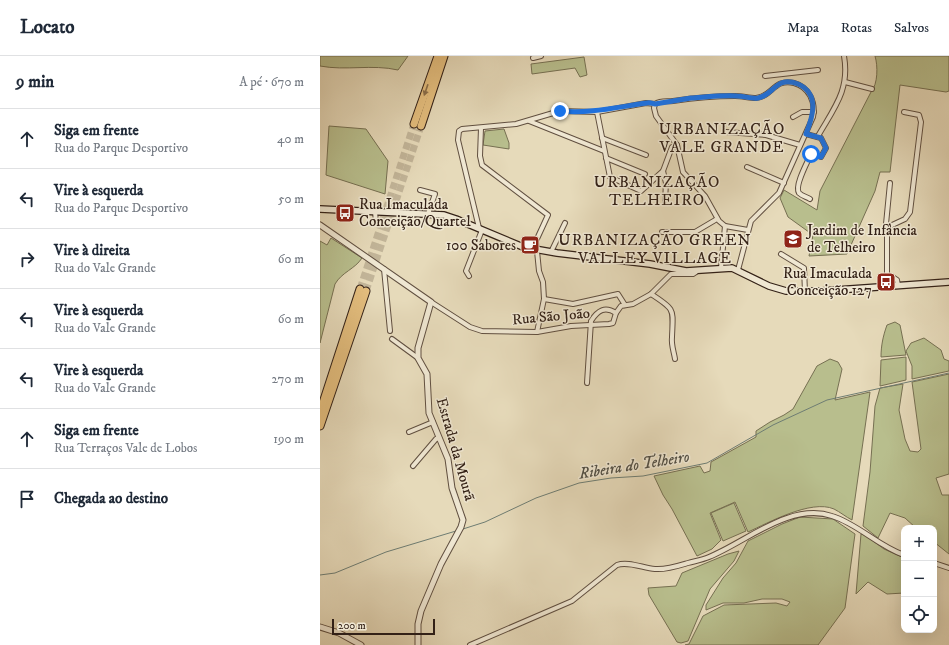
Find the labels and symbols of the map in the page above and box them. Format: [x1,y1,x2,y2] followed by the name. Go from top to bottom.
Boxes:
[423,85,429,97] one-way arrow
[551,102,569,120] route end
[658,119,785,157] district label: URBANIZAÇÃO VALE GRANDE
[802,145,820,163] route start
[594,172,720,210] district label: URBANIZAÇÃO TELHEIRO
[359,195,471,231] place label: Rua Imaculada Conceição/Quartel
[334,202,356,224] bus stop icon: Rua Imaculada Conceição/Quartel
[805,221,918,257] place label: Jardim de Infância de Telheiro
[782,228,804,250] school or university icon: Jardim de Infância de Telheiro
[558,230,752,268] district label: URBANIZAÇÃO GREEN VALLEY VILLAGE
[519,234,541,256] cafe icon: 100 Sabores
[446,236,516,255] place label: 100 Sabores
[783,264,873,300] place label: Rua Imaculada Conceição 127
[875,271,897,293] bus stop icon: Rua Imaculada Conceição 127
[511,304,591,329] street label: Rua São João
[432,395,480,504] street label: Estrada da Mourã
[576,446,691,484] water label: Ribeira do Telheiro
[332,617,435,636] scale bar

